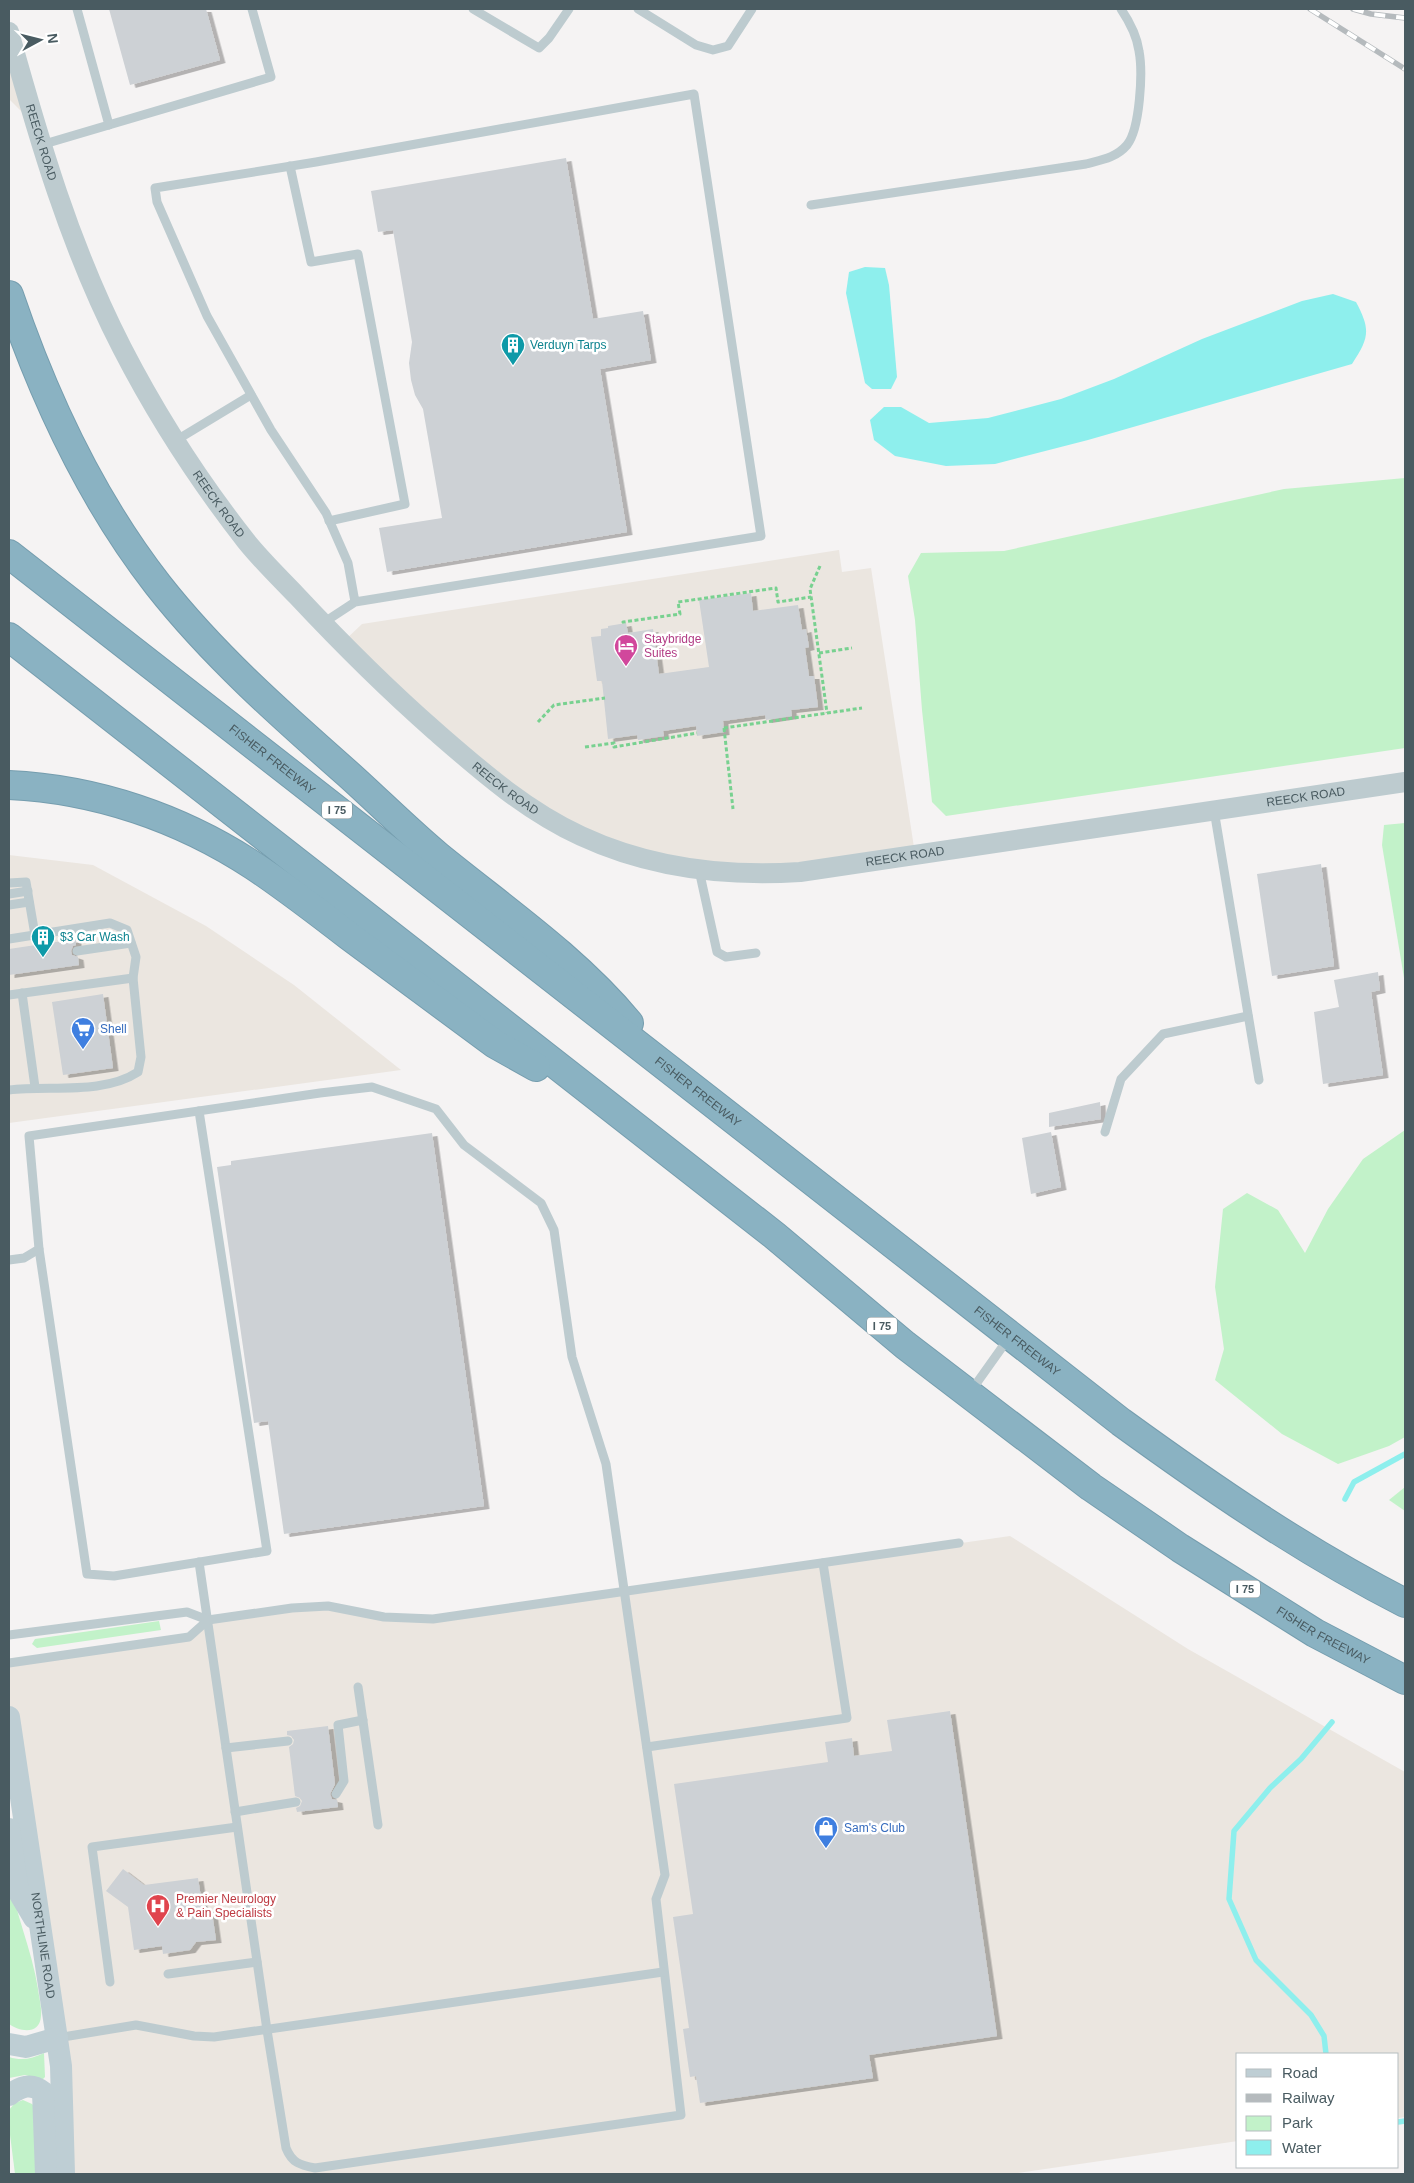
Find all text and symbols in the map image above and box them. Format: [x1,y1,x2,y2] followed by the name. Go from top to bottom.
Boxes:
[15,15,65,65] north arrow
[44,32,61,44] text: N
[23,102,60,183] street label: REECK ROAD
[500,332,526,366] building icon: Verduyn Tarps
[530,338,607,352] place label: Verduyn Tarps
[190,468,248,541] street label: REECK ROAD
[644,632,702,660] place label: Staybridge Suites
[613,633,639,667] hotel icon: Staybridge Suites
[226,722,318,797] street label: FISHER FREEWAY
[469,759,541,818] street label: REECK ROAD
[1265,784,1346,810] street label: REECK ROAD
[322,802,352,818] road number: I 75
[865,844,946,869] street label: REECK ROAD
[30,924,56,958] building icon: $3 Car Wash
[60,930,130,944] place label: $3 Car Wash
[70,1016,96,1050] supermarket icon: Shell
[100,1022,127,1036] place label: Shell
[652,1054,744,1130] street label: FISHER FREEWAY
[971,1303,1063,1379] street label: FISHER FREEWAY
[867,1318,897,1334] road number: I 75
[1230,1580,1260,1598] road number: I 75
[1274,1604,1373,1668] street label: FISHER FREEWAY
[813,1815,839,1849] shop icon: Sam's Club
[844,1821,905,1835] place label: Sam's Club
[28,1891,58,2000] street label: NORTHLINE ROAD
[176,1892,276,1920] place label: Premier Neurology & Pain Specialists
[145,1893,171,1927] hospital icon: Premier Neurology & Pain Specialists
[1236,2053,1399,2168] legend
[1282,2064,1318,2081] text: Road
[1282,2089,1335,2106] text: Railway
[1282,2114,1313,2131] text: Park
[1282,2139,1321,2156] text: Water

